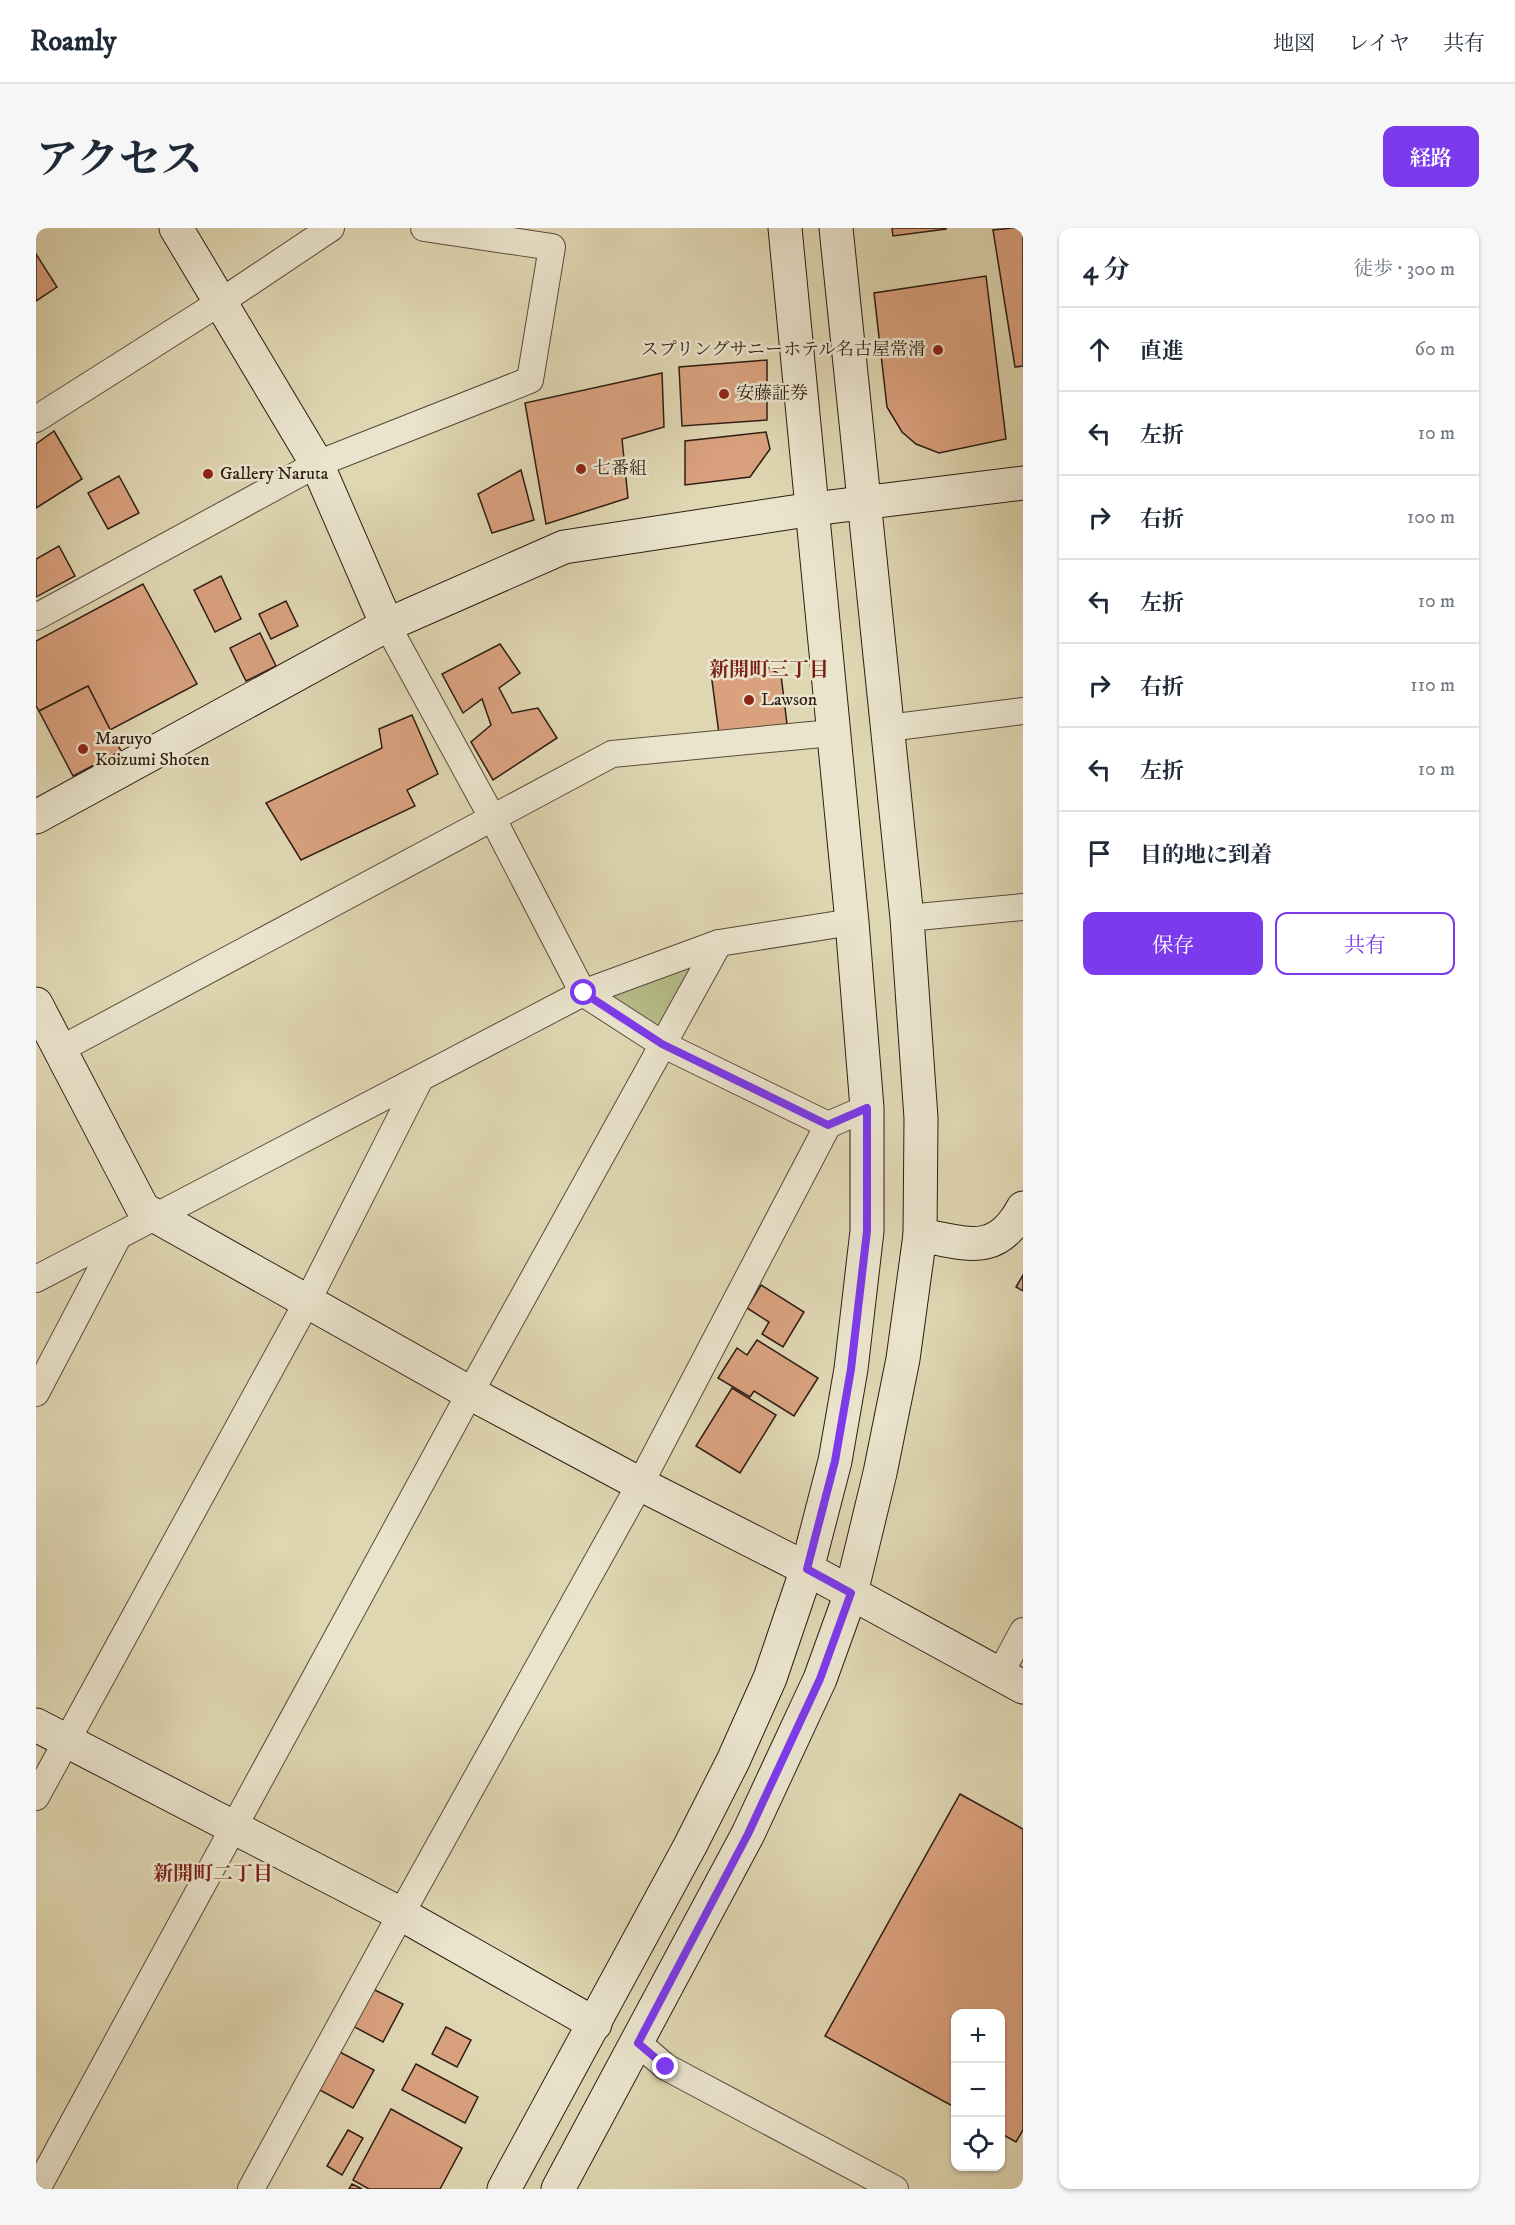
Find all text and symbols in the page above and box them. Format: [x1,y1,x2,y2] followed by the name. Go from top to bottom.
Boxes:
[30,24,116,59] text: Roamly
[1273,31,1315,57] text: 地図
[1348,31,1410,57] text: レイヤ
[1443,31,1485,57] text: 共有
[1383,126,1479,187] button: 経路
[36,135,203,187] text: アクセス
[1083,254,1130,287] text: 4 分
[1353,257,1455,282] text: 徒歩 · 300 m
[1083,333,1116,366] icon: ahead
[1415,337,1455,362] text: 60 m
[1140,338,1184,365] text: 直進
[641,339,926,361] place label: スプリングサニーホテル名古屋常滑
[931,343,945,357] marker: スプリングサニーホテル名古屋常滑
[736,383,808,405] place label: 安藤証券
[717,387,731,401] marker: 安藤証券
[1083,417,1116,450] icon: left
[1418,421,1455,446] text: 10 m
[1140,422,1184,449] text: 左折
[593,458,647,480] place label: 七番組
[574,462,588,476] marker: 七番組
[220,463,329,485] place label: Gallery Naruta
[201,467,215,481] marker: Gallery Naruta
[1083,501,1116,534] icon: right
[1407,505,1455,530] text: 100 m
[1140,506,1184,533] text: 右折
[1083,585,1116,618] icon: left
[1418,589,1455,614] text: 10 m
[1140,590,1184,617] text: 左折
[709,658,829,683] district label: 新開町三丁目
[1083,669,1116,702] icon: right
[1410,673,1455,698] text: 110 m
[1140,674,1184,701] text: 右折
[761,689,818,711] place label: Lawson
[742,693,756,707] marker: Lawson
[95,728,210,771] place label: Maruyo Koizumi Shoten
[76,742,90,756] marker: Maruyo Koizumi Shoten
[1083,753,1116,786] icon: left
[1418,757,1455,782] text: 10 m
[1140,758,1184,785] text: 左折
[1083,837,1116,870] icon: arrive
[1140,842,1272,869] text: 目的地に到着
[1083,912,1263,975] button: 保存
[1275,912,1455,975] button: 共有
[570,979,596,1005] route start
[153,1862,273,1887] district label: 新開町二丁目
[951,2009,1005,2171] map controls
[951,2009,1005,2063] button: +
[652,2053,678,2079] route end
[951,2063,1005,2117] button: −
[951,2117,1005,2171] button: locate

